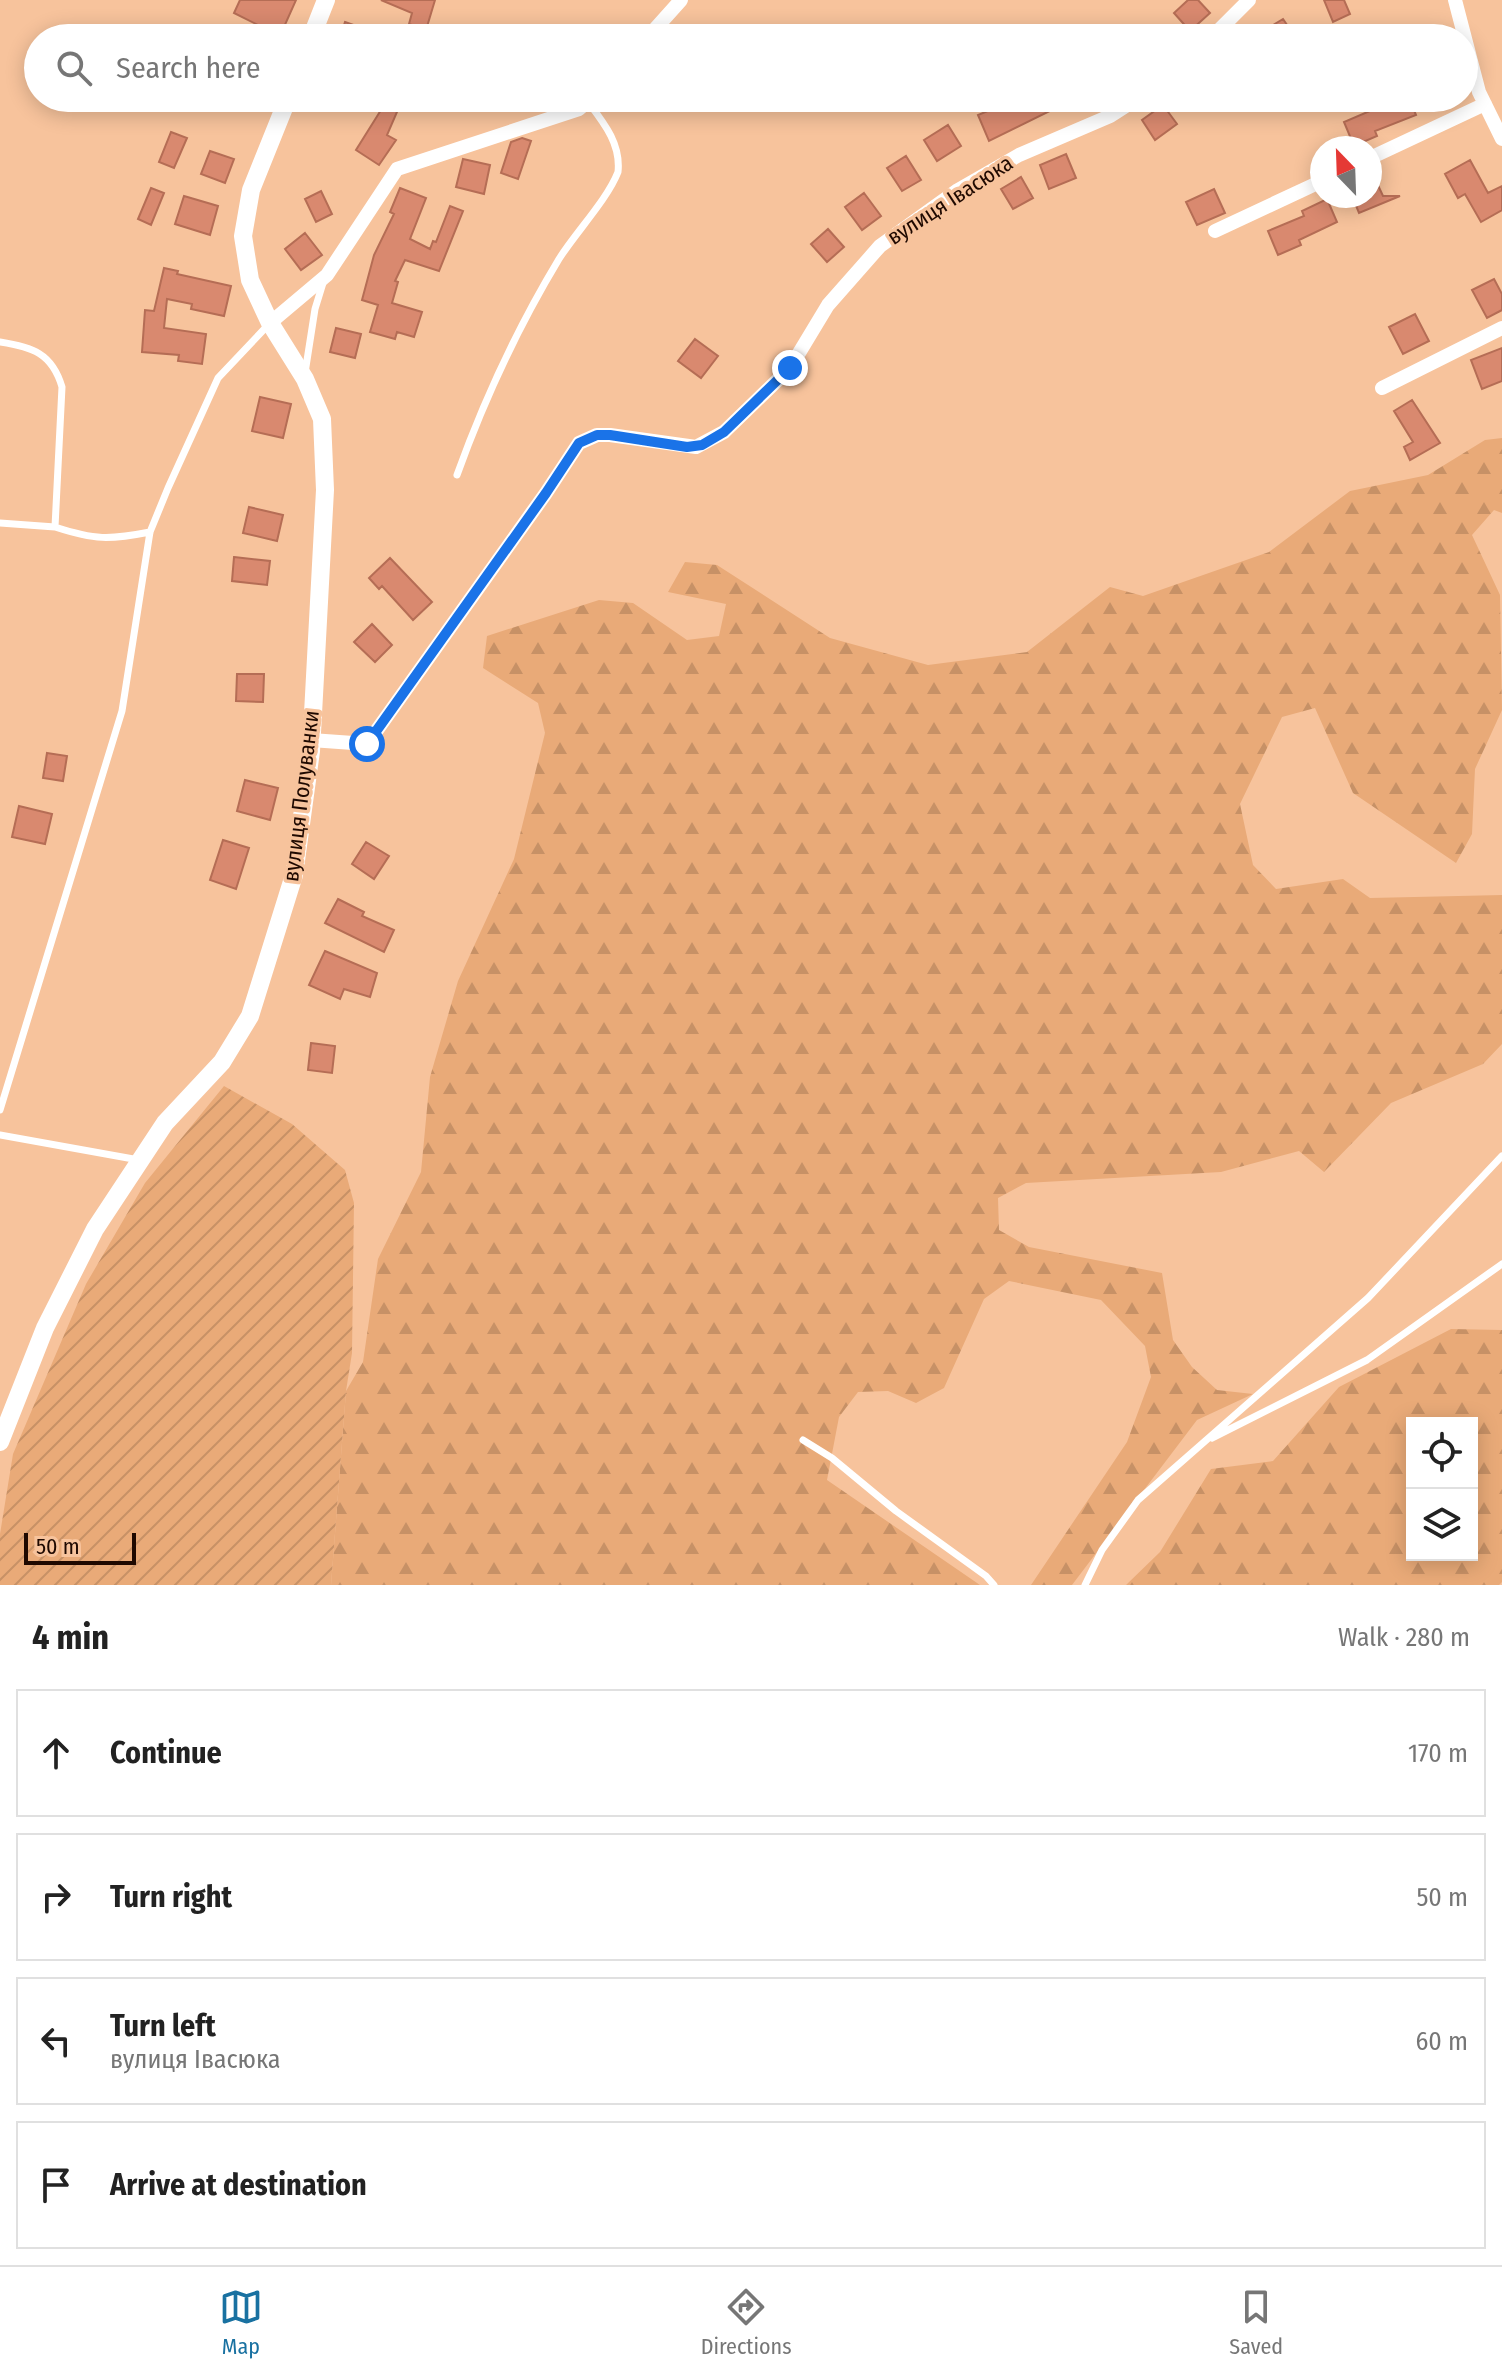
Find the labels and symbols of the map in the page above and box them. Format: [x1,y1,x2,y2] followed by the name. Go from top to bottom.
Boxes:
[1310,136,1382,208] north arrow
[882,149,1018,251] street label: вулиця Івасюка
[772,350,808,386] route end
[277,709,325,883] street label: вулиця Полуванки
[349,726,385,762] route start
[24,1529,136,1565] scale bar

